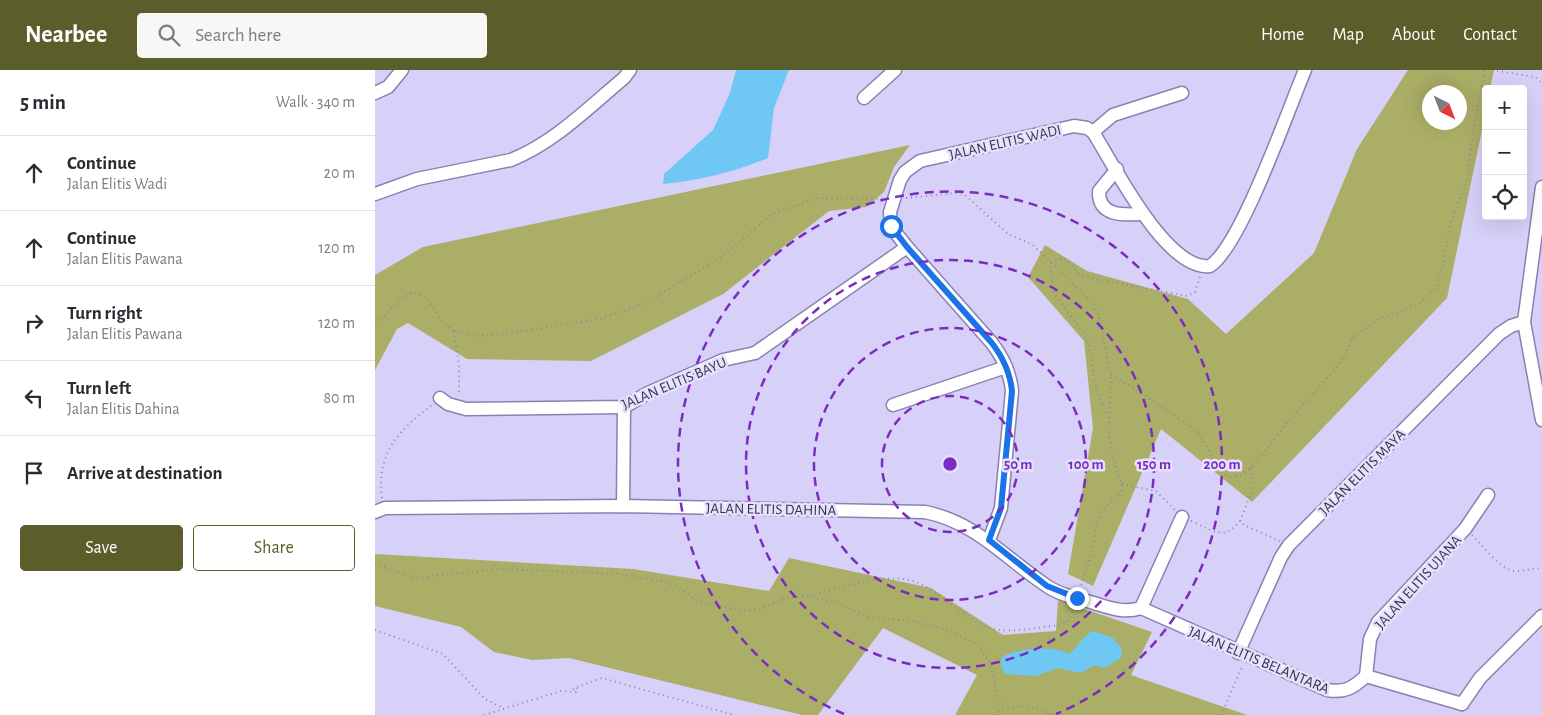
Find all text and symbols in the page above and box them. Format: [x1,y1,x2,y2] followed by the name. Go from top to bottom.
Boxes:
[137,13,487,58] search box
[155,21,183,49] icon: search
[25,23,107,47] text: Nearbee
[195,26,281,45] text: Search here
[1261,26,1304,44] text: Home
[1332,26,1364,44] text: Map
[1392,26,1435,44] text: About
[1463,26,1517,44] text: Contact
[1422,85,1467,130] north arrow
[1482,85,1527,220] map controls
[1482,85,1527,130] button: +
[20,92,66,113] text: 5 min
[276,94,355,110] text: Walk · 340 m
[948,122,1063,163] street label: JALAN ELITIS WADI
[1482,130,1527,175] button: −
[67,154,136,173] text: Continue
[20,159,48,187] icon: ahead
[324,165,355,181] text: 20 m
[1482,175,1527,220] button: locate
[67,176,167,192] text: Jalan Elitis Wadi
[880,215,903,238] route start
[67,229,136,248] text: Continue
[20,234,48,262] icon: ahead
[318,240,355,256] text: 120 m
[67,251,183,267] text: Jalan Elitis Pawana
[67,304,142,323] text: Turn right
[20,309,48,337] icon: right
[318,315,355,331] text: 120 m
[67,326,183,342] text: Jalan Elitis Pawana
[619,355,729,412] street label: JALAN ELITIS BAYU
[67,379,131,398] text: Turn left
[20,384,48,412] icon: left
[324,390,355,406] text: 80 m
[67,401,180,417] text: Jalan Elitis Dahina
[1316,426,1408,518] street label: JALAN ELITIS MAYA
[941,455,959,473] centre of rings
[1004,457,1032,472] text: 50 m
[1068,457,1104,472] text: 100 m
[1137,457,1171,472] text: 150 m
[1203,457,1241,472] text: 200 m
[20,459,48,487] icon: arrive
[67,464,223,483] text: Arrive at destination
[706,501,837,518] street label: JALAN ELITIS DAHINA
[20,525,183,571] button: Save
[193,525,355,571] button: Share
[1372,532,1465,632] street label: JALAN ELITIS UJANA
[1066,587,1089,610] route end
[1186,624,1332,697] street label: JALAN ELITIS BELANTARA

